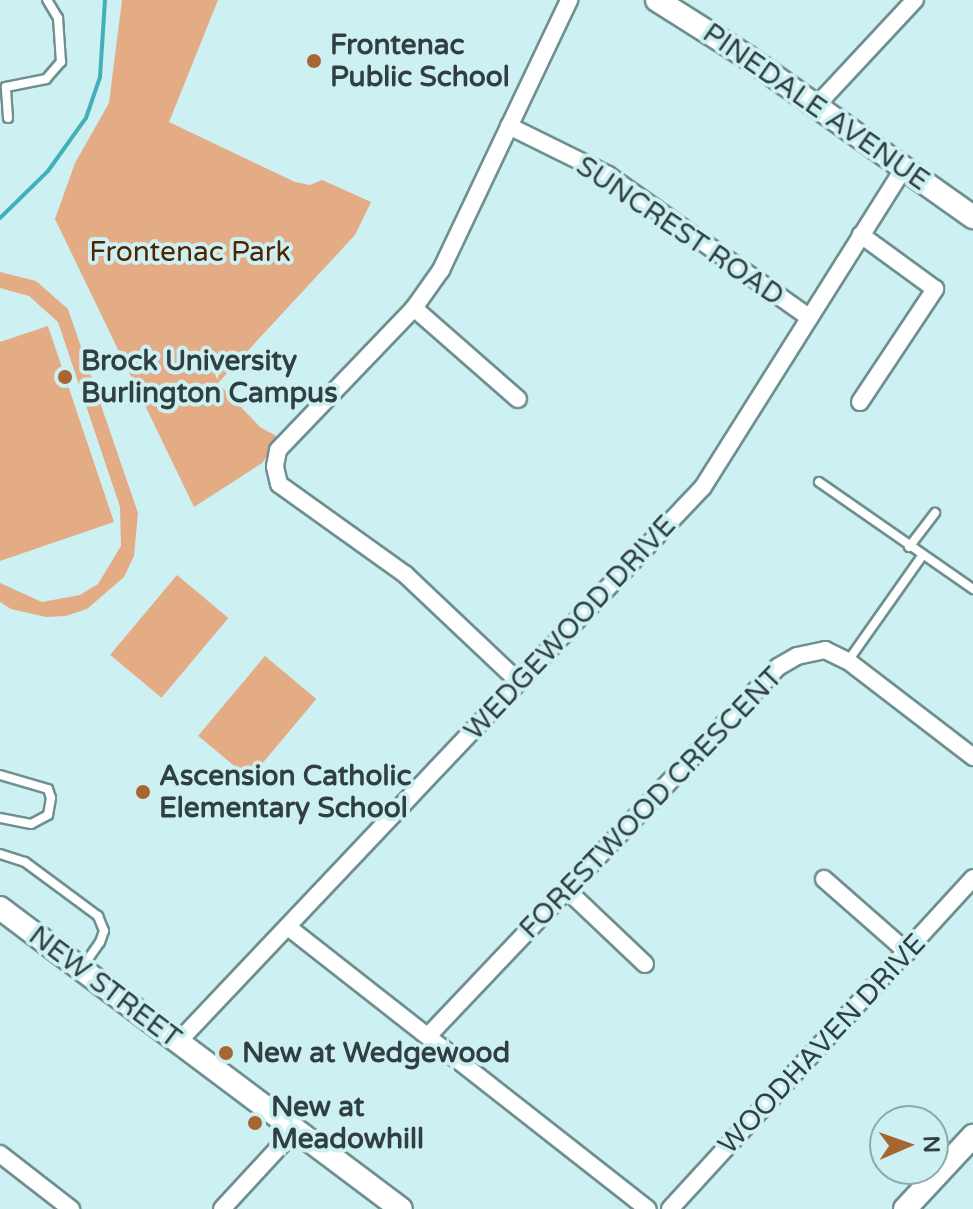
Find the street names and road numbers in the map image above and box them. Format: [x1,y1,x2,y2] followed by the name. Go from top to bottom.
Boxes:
[696,16,936,198] street label: PINEDALE AVENUE
[570,149,790,313] street label: SUNCREST ROAD
[457,509,683,747] street label: WEDGEWOOD DRIVE
[513,661,789,945] street label: FORESTWOOD CRESCENT
[22,919,188,1055] street label: NEW STREET
[711,927,933,1161] street label: WOODHAVEN DRIVE

